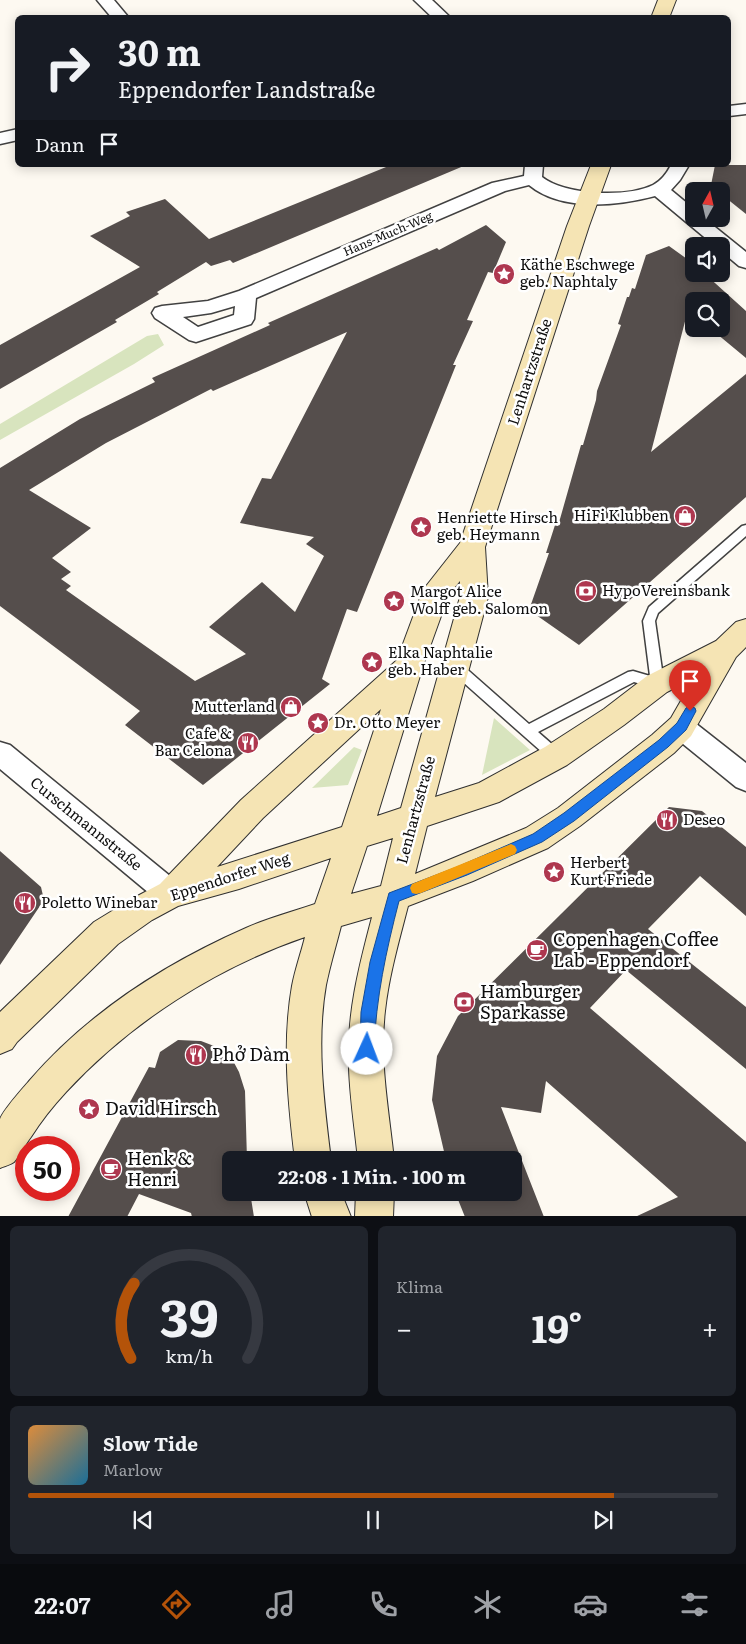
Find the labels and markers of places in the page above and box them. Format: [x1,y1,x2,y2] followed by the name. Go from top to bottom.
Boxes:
[520,252,635,292] place label: Käthe Eschwege geb. Naphtaly
[492,262,516,286] place icon: Käthe Eschwege geb. Naphtaly
[574,503,669,526] place label: HiFi Klubben
[673,504,697,528] shop icon: HiFi Klubben
[437,505,558,545] place label: Henriette Hirsch geb. Heymann
[409,515,433,539] place icon: Henriette Hirsch geb. Heymann
[602,578,731,601] place label: HypoVereinsbank
[410,579,548,619] place label: Margot Alice Wolff geb. Salomon
[574,579,598,603] bank icon: HypoVereinsbank
[382,589,406,613] place icon: Margot Alice Wolff geb. Salomon
[388,640,493,680] place label: Elka Naphtalie geb. Haber
[360,650,384,674] place icon: Elka Naphtalie geb. Haber
[669,660,711,711] pin
[193,694,275,717] place label: Mutterland
[279,695,303,719] shop icon: Mutterland
[334,710,440,733] place label: Dr. Otto Meyer
[306,711,330,735] place icon: Dr. Otto Meyer
[154,721,233,761] place label: Cafe & Bar Celona
[236,731,260,755] restaurant icon: Cafe & Bar Celona
[683,807,726,830] place label: Deseo
[655,808,679,832] restaurant icon: Deseo
[570,850,652,890] place label: Herbert Kurt Friede
[542,860,566,884] place icon: Herbert Kurt Friede
[41,890,157,913] place label: Poletto Winebar
[13,891,37,915] restaurant icon: Poletto Winebar
[553,925,719,973] place label: Copenhagen Coffee Lab - Eppendorf
[525,938,549,962] cafe icon: Copenhagen Coffee Lab - Eppendorf
[480,977,580,1025] place label: Hamburger Sparkasse
[452,990,476,1014] bank icon: Hamburger Sparkasse
[212,1040,290,1067] place label: Phở Dàm
[184,1043,208,1067] restaurant icon: Phở Dàm
[105,1094,218,1121] place label: David Hirsch
[77,1097,101,1121] place icon: David Hirsch
[127,1144,192,1192] place label: Henk & Henri
[99,1157,123,1181] cafe icon: Henk & Henri

